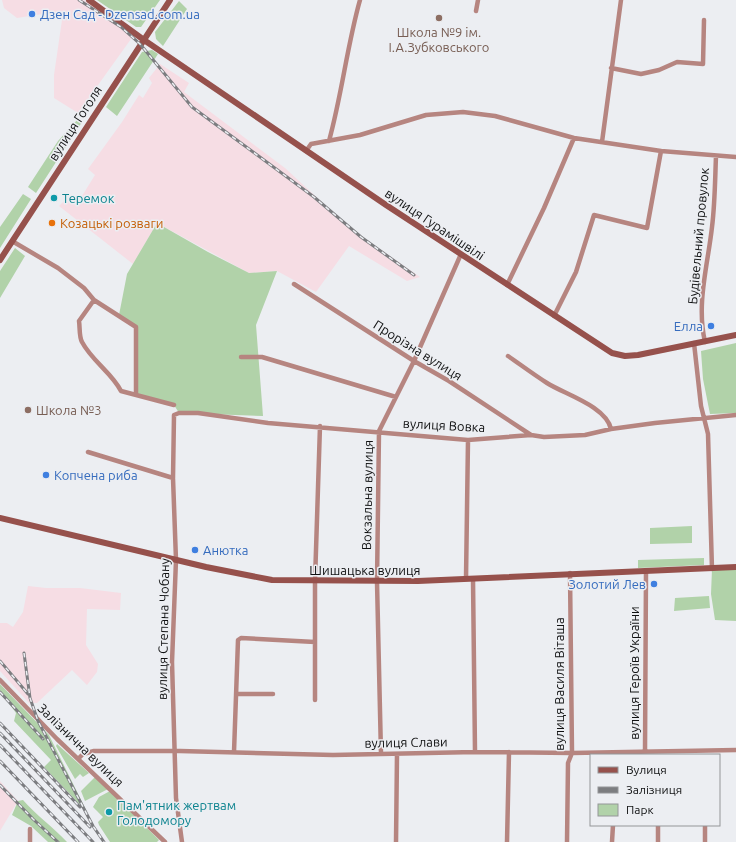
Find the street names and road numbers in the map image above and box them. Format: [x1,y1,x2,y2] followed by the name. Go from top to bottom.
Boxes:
[46,83,104,163] street label: вулиця Гоголя
[685,167,711,305] street label: Будівельний провулок
[383,186,487,262] street label: вулиця Гурамішвілі
[371,317,465,383] street label: Прорізна вулиця
[402,416,486,434] street label: вулиця Вовка
[359,440,375,550] street label: Вокзальна вулиця
[155,558,171,700] street label: вулиця Степана Чобану
[309,563,421,577] street label: Шишацька вулиця
[627,606,641,740] street label: вулиця Героїв України
[552,617,566,751] street label: вулиця Василя Віташа
[35,701,127,789] street label: Залізнична вулиця
[364,734,448,750] street label: вулиця Слави

